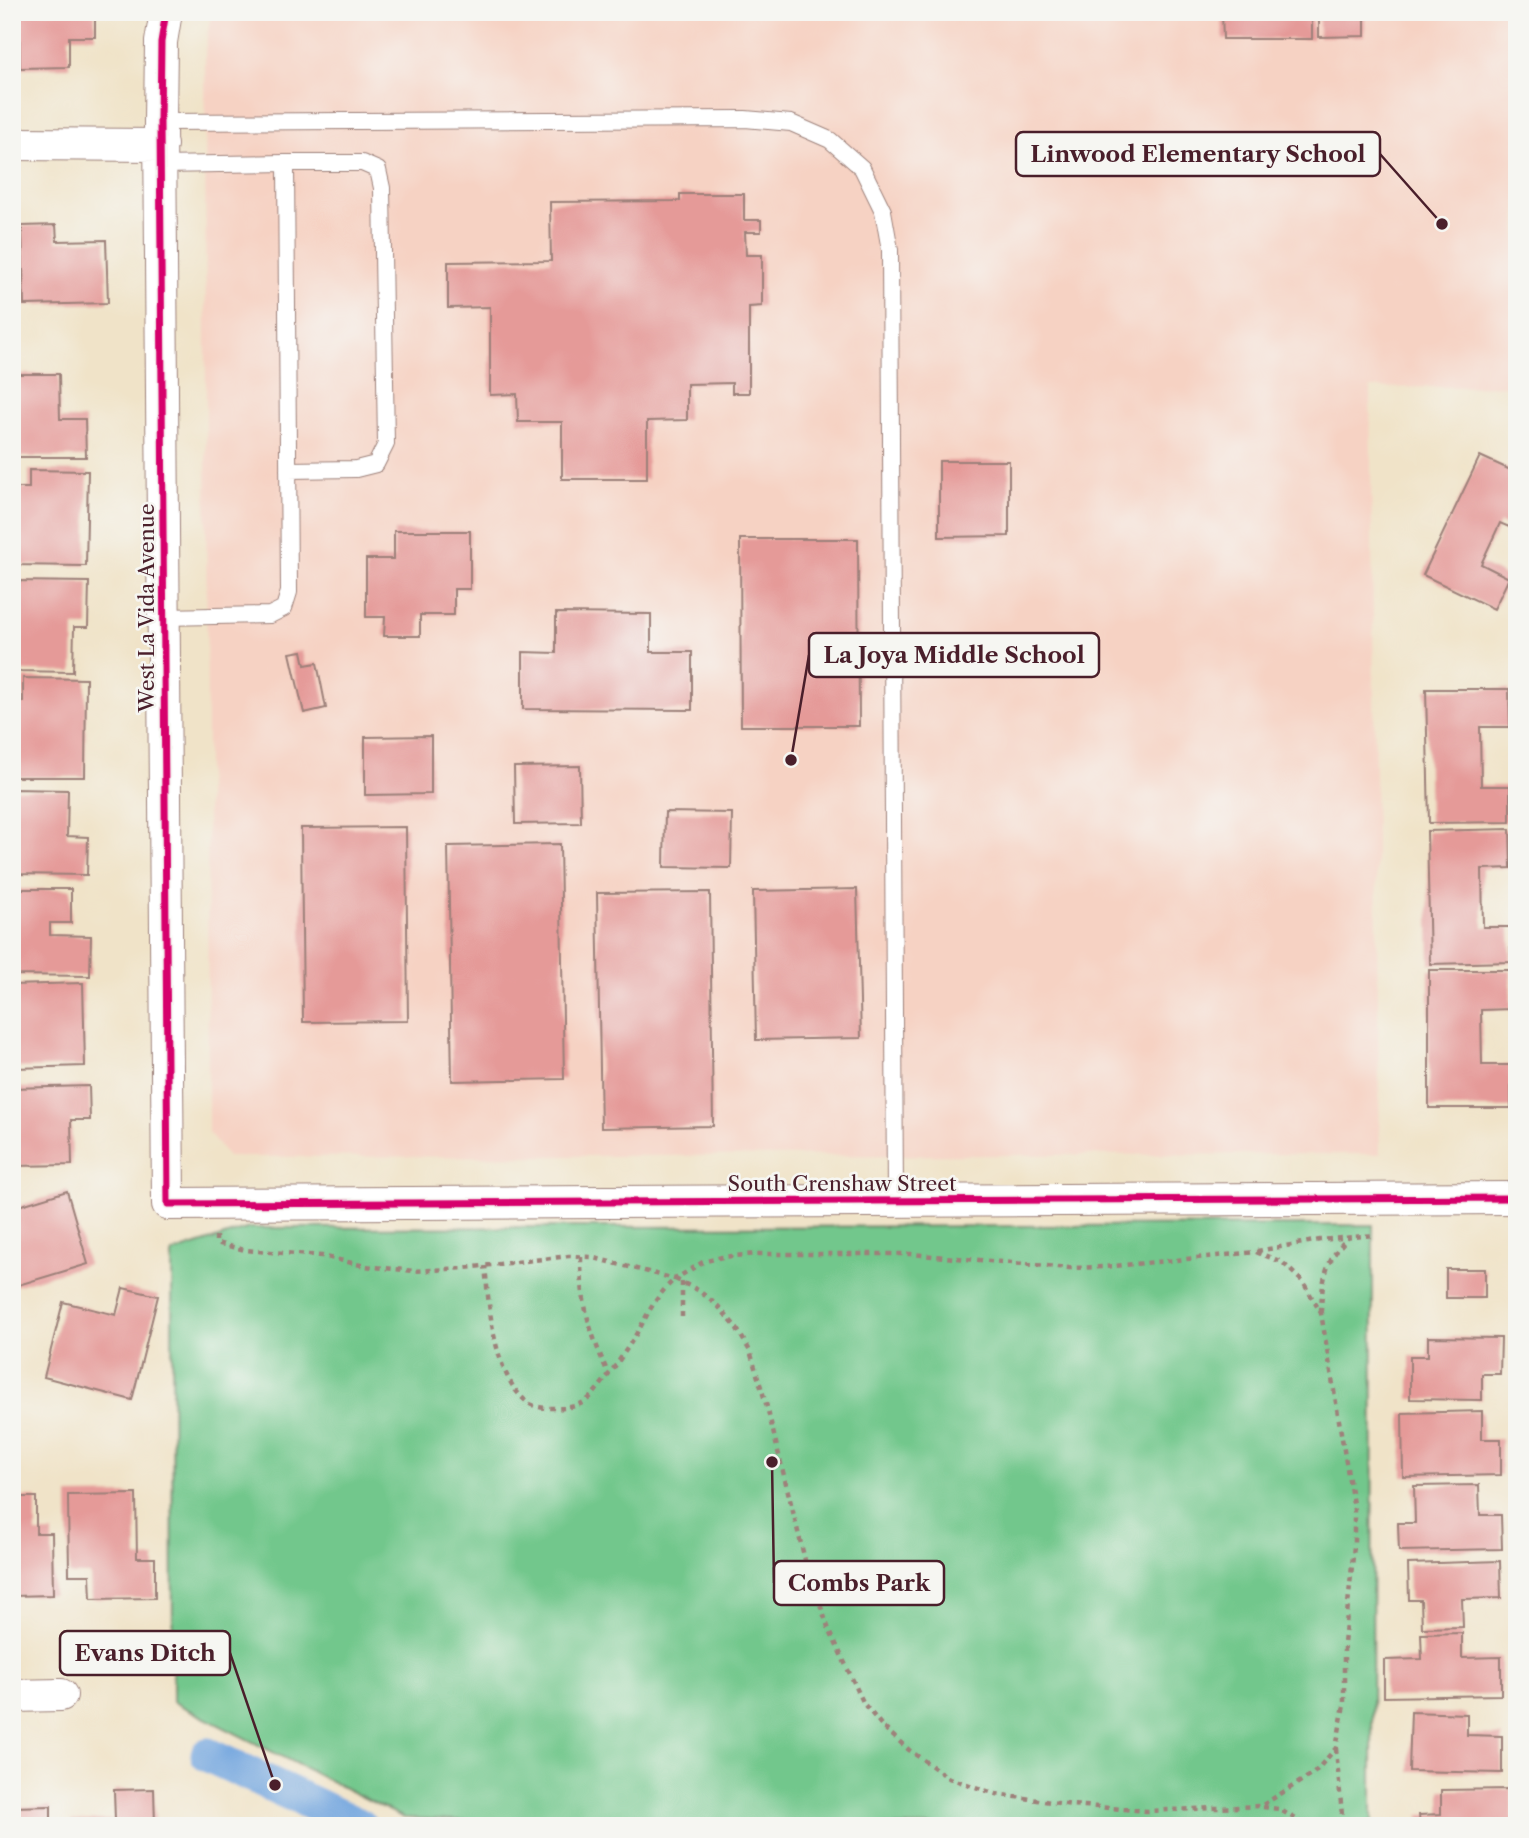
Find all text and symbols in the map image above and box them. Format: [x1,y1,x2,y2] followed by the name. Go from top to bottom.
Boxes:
[1016,132,1380,176] callout: Linwood Elementary School
[1030,140,1366,168] text: Linwood Elementary School
[134,504,159,713] street label: West La Vida Avenue
[809,633,1099,677] callout: La Joya Middle School
[823,641,1085,669] text: La Joya Middle School
[728,1171,957,1196] street label: South Crenshaw Street
[774,1561,944,1605] callout: Combs Park
[788,1569,931,1597] text: Combs Park
[60,1631,230,1675] callout: Evans Ditch
[74,1639,216,1667] text: Evans Ditch

